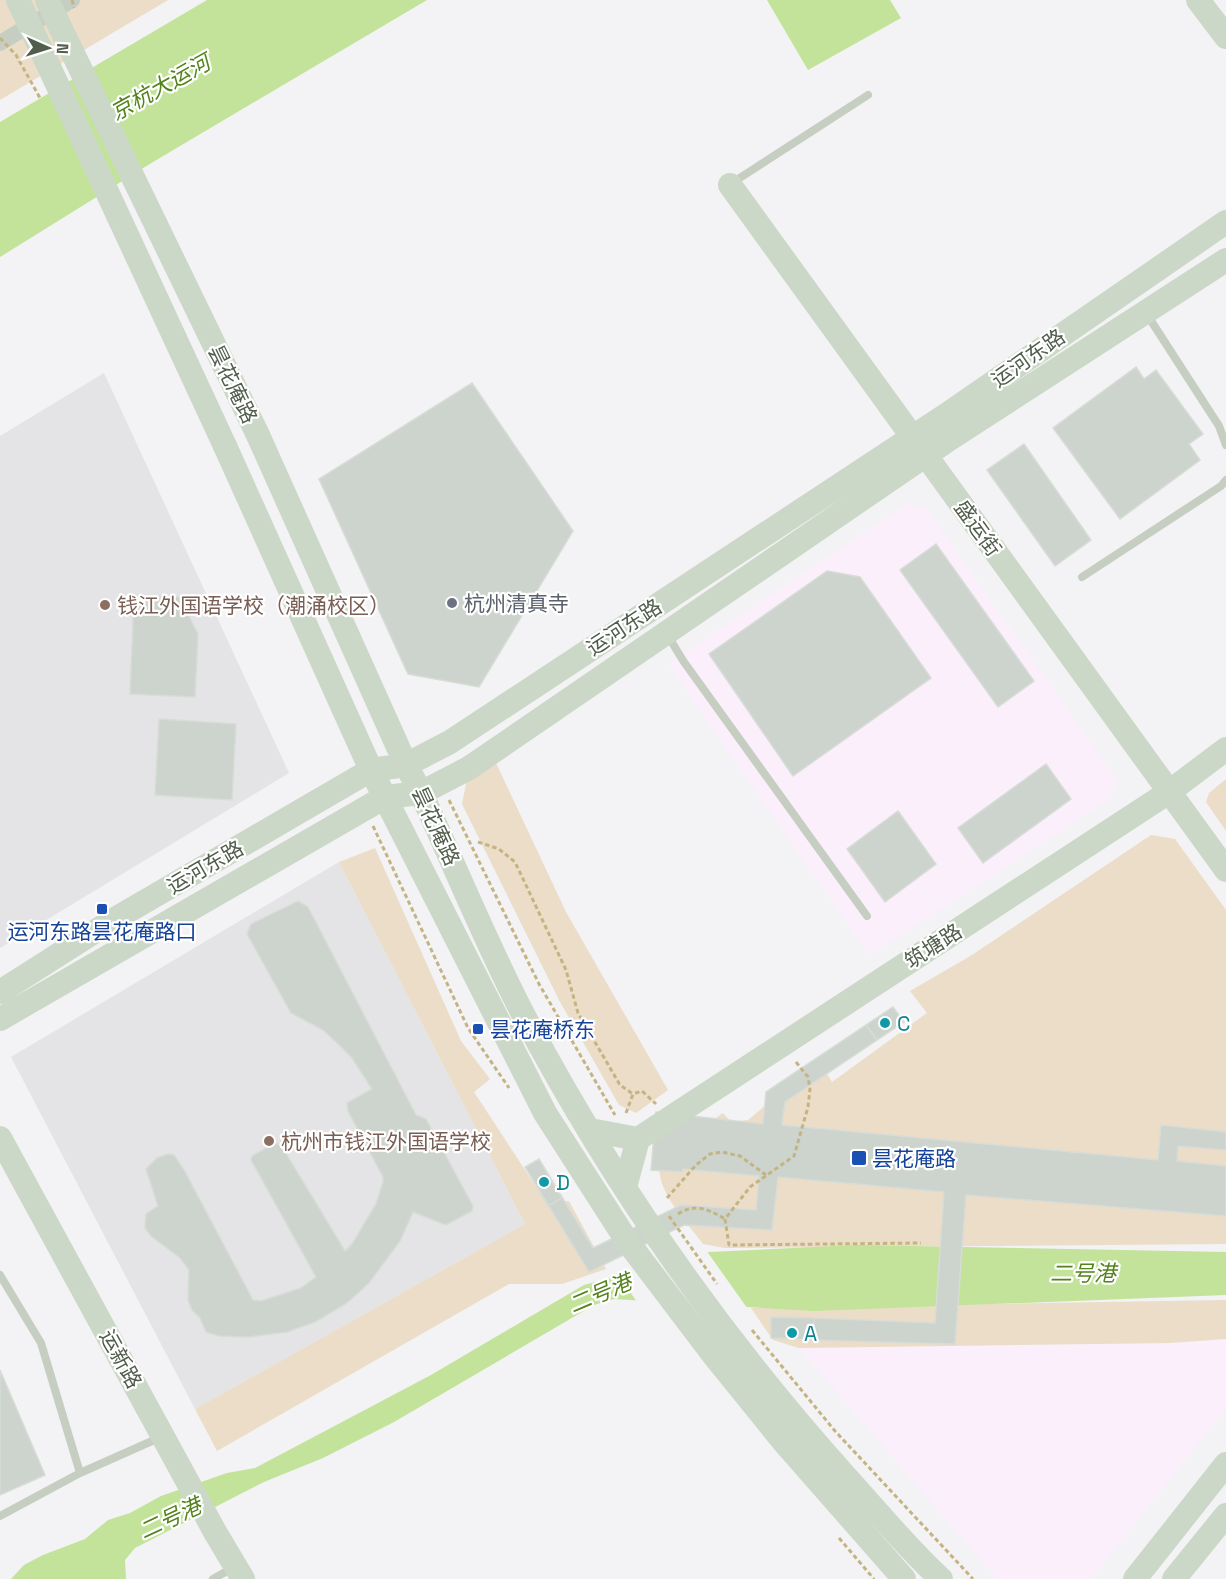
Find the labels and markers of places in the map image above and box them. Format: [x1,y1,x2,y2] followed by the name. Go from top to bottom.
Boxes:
[464,590,569,617] place label: 杭州清真寺
[117,592,390,619] place label: 钱江外国语学校（潮涌校区）
[445,596,459,610] marker: 杭州清真寺
[98,598,112,612] marker: 钱江外国语学校（潮涌校区）
[95,902,109,916] marker: 运河东路昙花庵路口
[8,918,197,945] place label: 运河东路昙花庵路口
[897,1010,910,1037] place label: C
[490,1016,595,1043] place label: 昙花庵桥东
[878,1016,892,1030] marker: C
[471,1022,485,1036] marker: 昙花庵桥东
[281,1128,491,1155] place label: 杭州市钱江外国语学校
[262,1134,276,1148] marker: 杭州市钱江外国语学校
[872,1145,956,1172] place label: 昙花庵路
[850,1149,868,1167] marker: 昙花庵路
[556,1169,570,1196] place label: D
[537,1175,551,1189] marker: D
[804,1320,817,1347] place label: A
[785,1326,799,1340] marker: A

